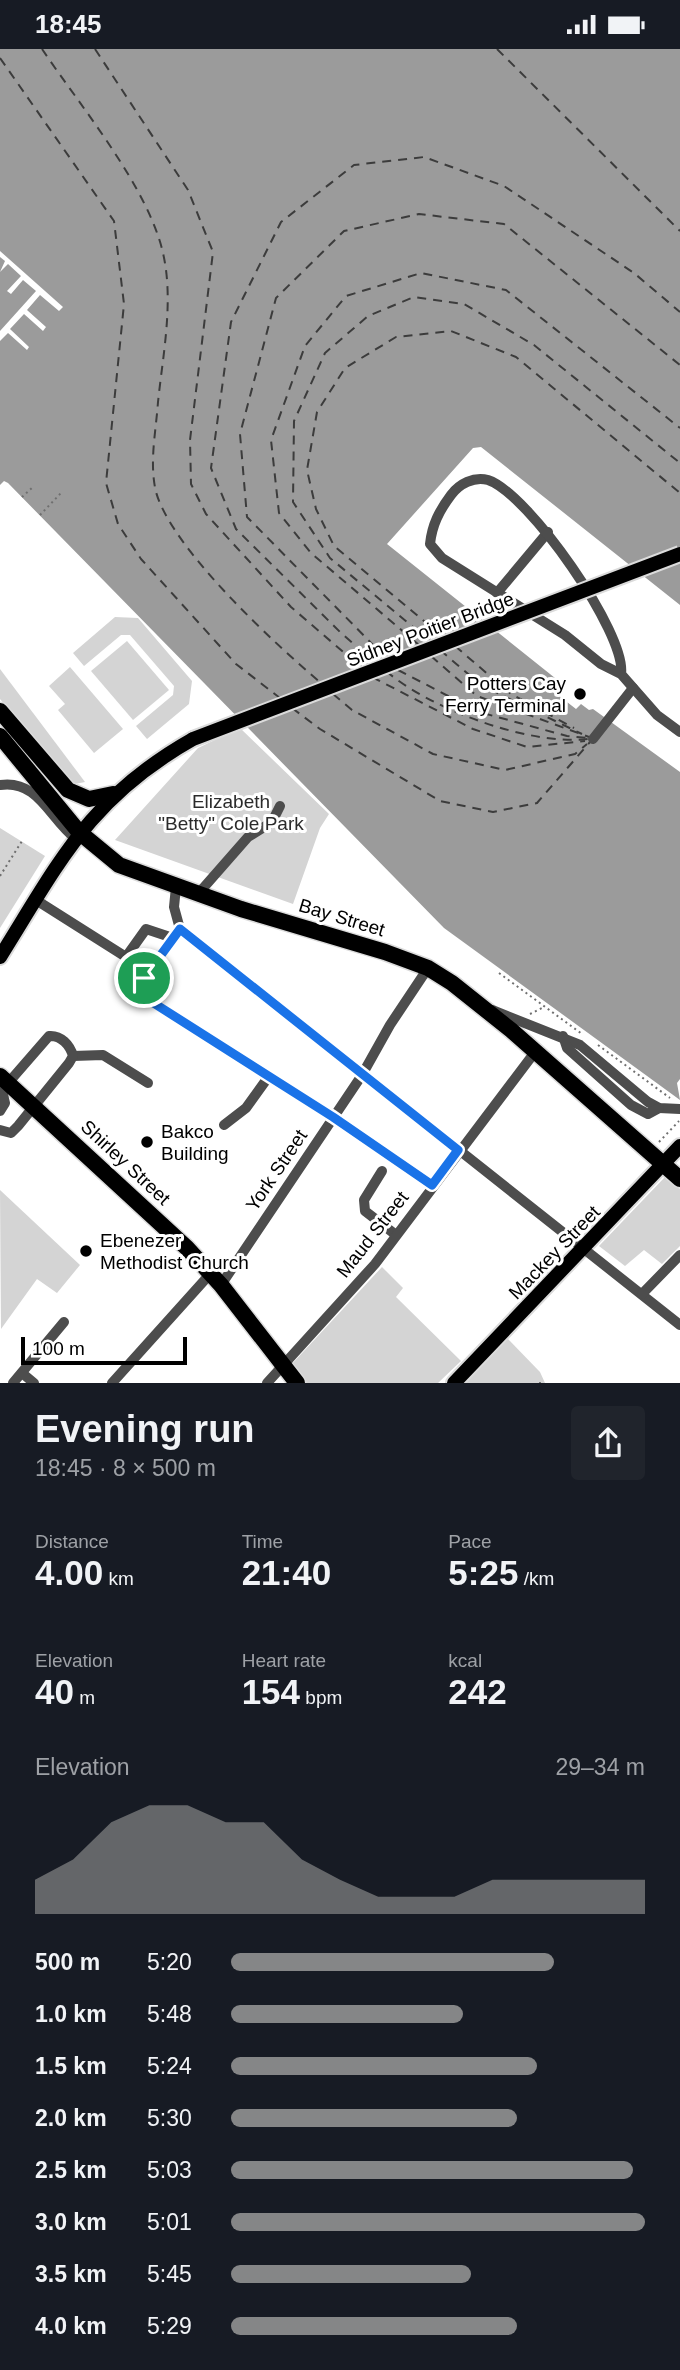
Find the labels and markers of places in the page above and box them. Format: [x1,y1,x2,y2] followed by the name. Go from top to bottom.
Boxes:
[445,673,566,716] place label: Potters Cay Ferry Terminal
[572,686,588,702] marker: Potters Cay Ferry Terminal
[114,948,174,1008] pin
[161,1121,229,1164] place label: Bakco Building
[139,1134,155,1150] marker: Bakco Building
[100,1230,249,1273] place label: Ebenezer Methodist Church
[78,1243,94,1259] marker: Ebenezer Methodist Church

